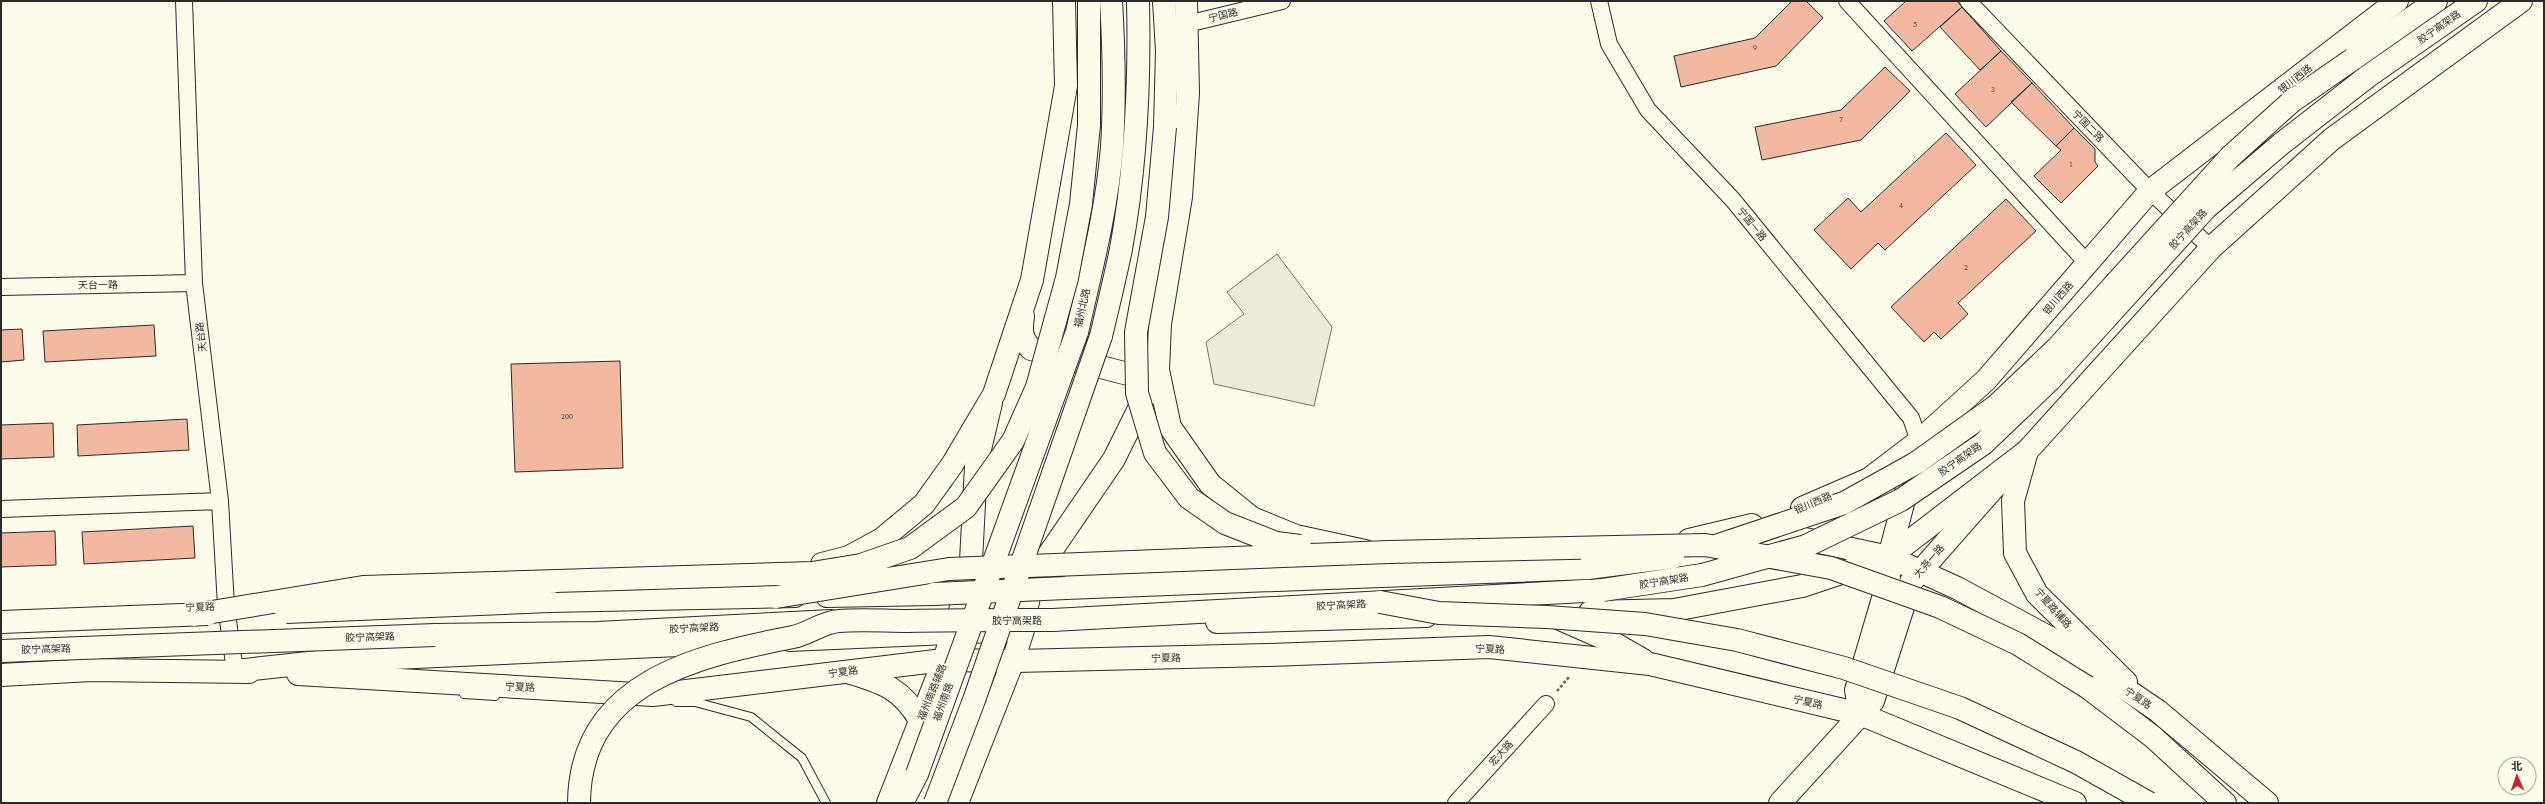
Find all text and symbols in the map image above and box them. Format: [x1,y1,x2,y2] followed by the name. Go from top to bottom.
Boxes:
[1207,5,1239,25] street label: 宁国路
[2415,7,2463,47] street label: 胶宁高架路
[1913,19,1917,30] house number: 5
[1753,42,1757,53] house number: 9
[2275,62,2315,96] street label: 银川西路
[1991,84,1995,95] house number: 3
[2069,107,2107,145] street label: 宁国二路
[1839,114,1843,125] house number: 7
[2069,159,2073,170] house number: 1
[1899,200,1903,211] house number: 4
[1734,204,1770,244] street label: 宁国一路
[2166,206,2210,252] street label: 胶宁高架路
[1964,262,1968,273] house number: 2
[78,278,118,292] street label: 天台一路
[2040,279,2076,317] street label: 银川西路
[1071,287,1093,329] street label: 福州北路
[193,321,209,353] street label: 天台路
[561,411,573,422] house number: 200
[1936,439,1984,479] street label: 胶宁高架路
[1792,489,1834,517] street label: 银川西路
[1911,542,1947,580] street label: 大尧一路
[1638,571,1690,591] street label: 胶宁高架路
[2032,585,2074,631] street label: 宁夏路辅路
[1316,597,1366,613] street label: 胶宁高架路
[185,600,215,614] street label: 宁夏路
[992,614,1042,627] street label: 胶宁高架路
[669,620,719,636] street label: 胶宁高架路
[345,630,395,644] street label: 胶宁高架路
[21,642,71,656] street label: 胶宁高架路
[1475,642,1505,656] street label: 宁夏路
[1151,651,1181,665] street label: 宁夏路
[915,662,949,722] street label: 福州南路辅路
[827,664,859,680] street label: 宁夏路
[505,680,535,694] street label: 宁夏路
[931,681,955,723] street label: 福州南路
[2122,684,2154,712] street label: 宁夏路
[1792,692,1824,712] street label: 宁夏路
[1486,738,1516,768] street label: 宏大路
[2497,756,2537,796] north arrow
[2511,759,2522,774] text: 北

